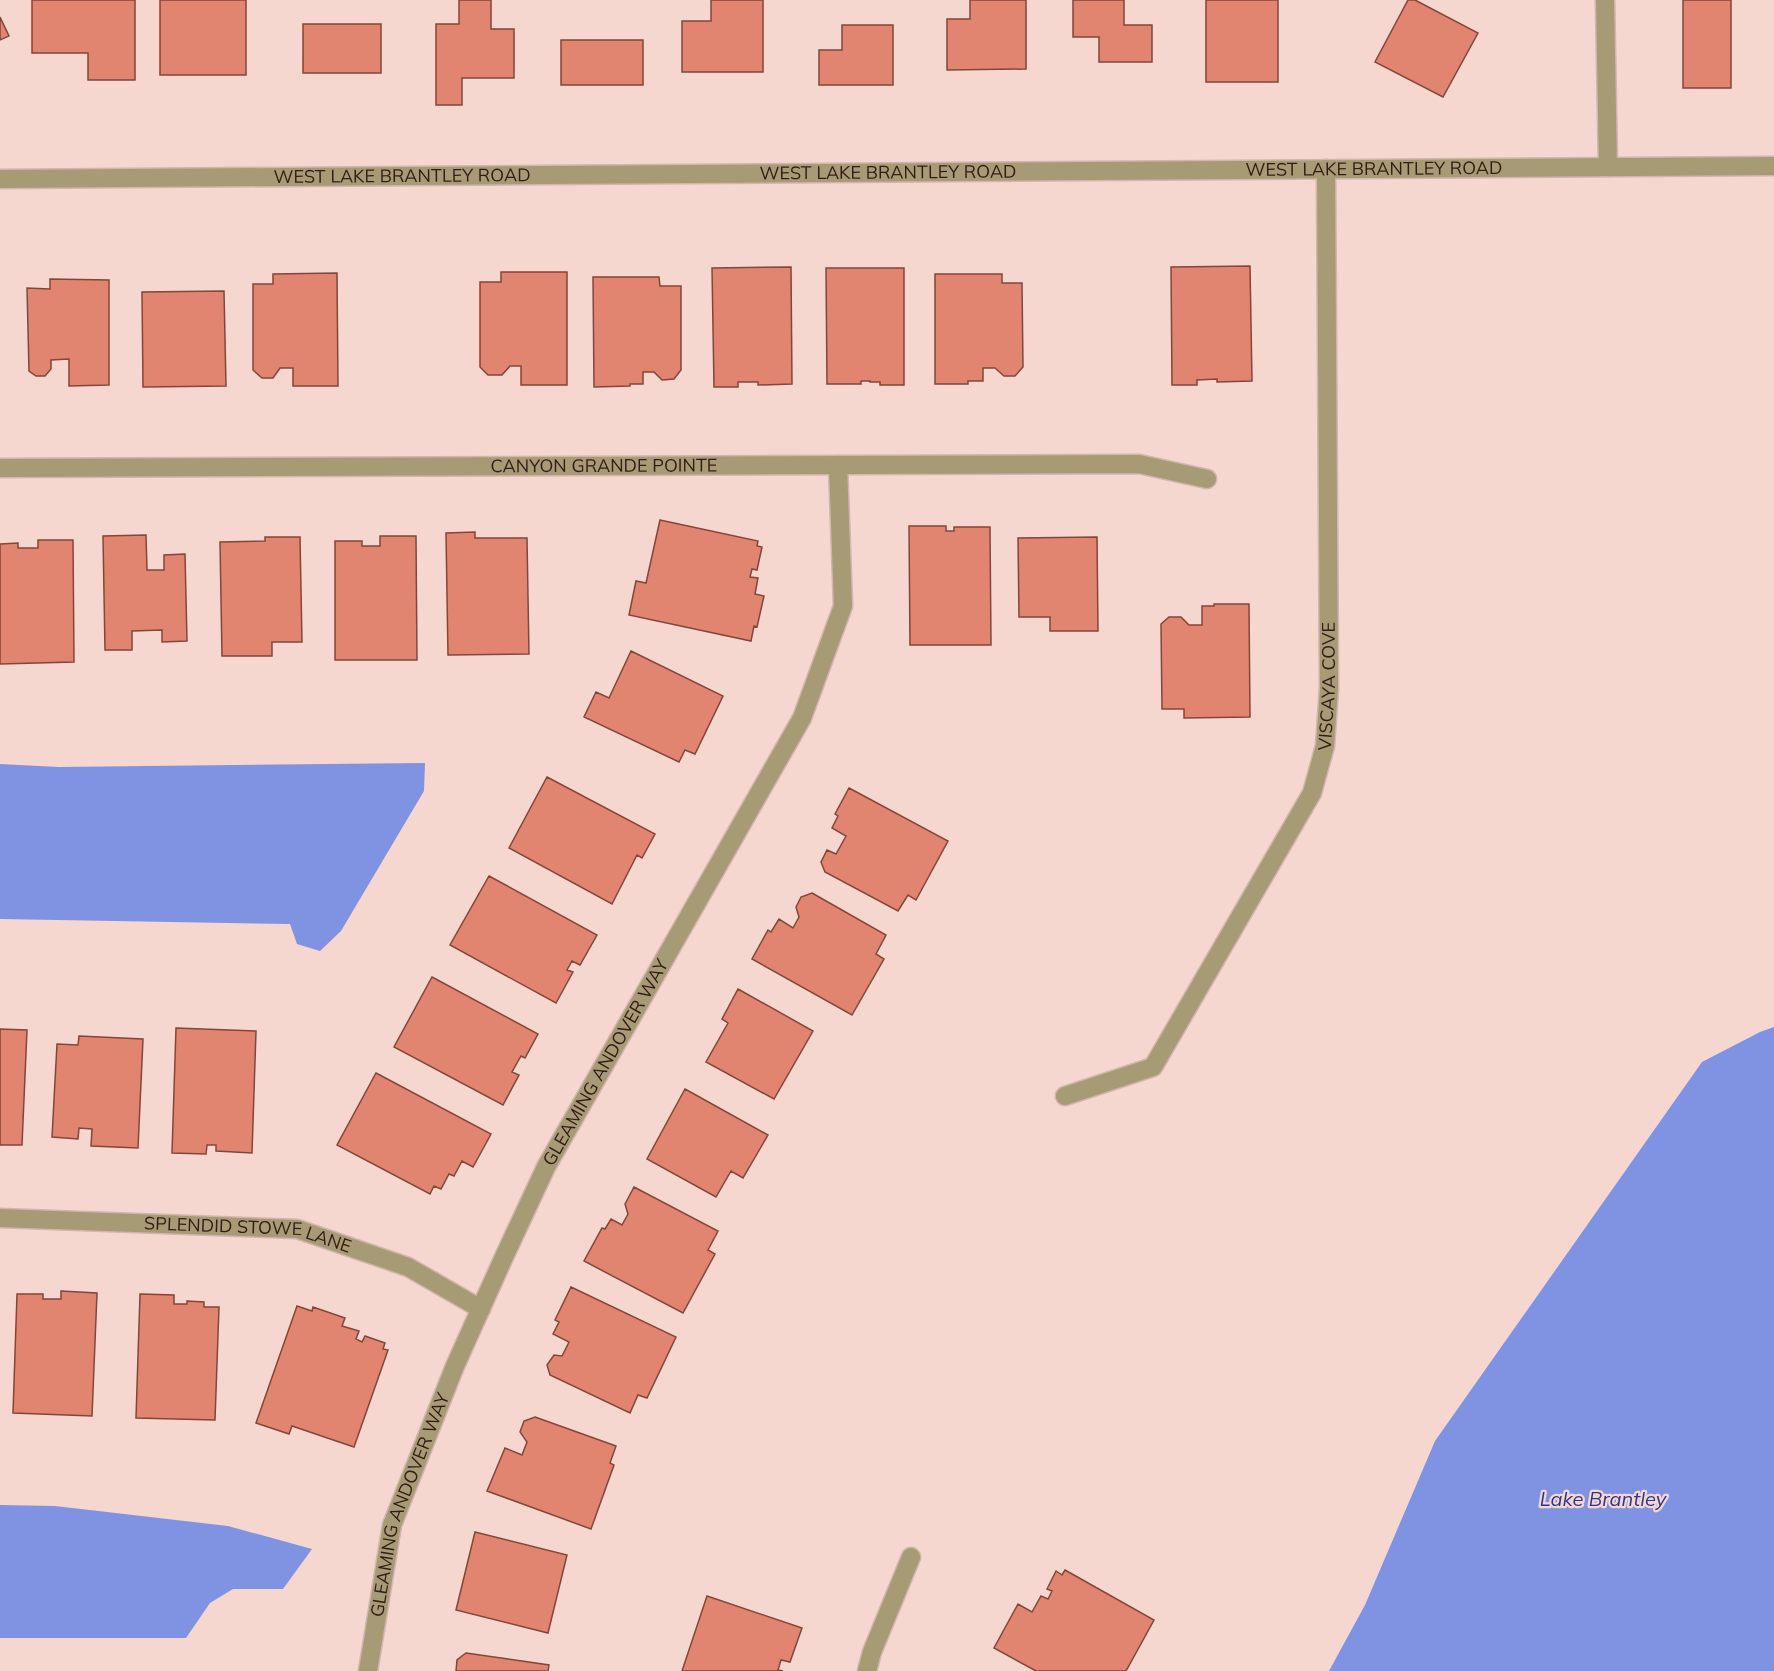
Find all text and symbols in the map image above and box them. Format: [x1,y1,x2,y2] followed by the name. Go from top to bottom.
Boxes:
[1245,156,1503,181] street label: WEST LAKE BRANTLEY ROAD
[759,160,1017,184] street label: WEST LAKE BRANTLEY ROAD
[273,163,531,188] street label: WEST LAKE BRANTLEY ROAD
[491,453,717,477] street label: CANYON GRANDE POINTE
[1313,622,1340,751] street label: VISCAYA COVE
[537,954,674,1170] street label: GLEAMING ANDOVER WAY
[144,1211,355,1258] street label: SPLENDID STOWE LANE
[365,1388,455,1619] street label: GLEAMING ANDOVER WAY
[1540,1486,1668,1511] water label: Lake Brantley

